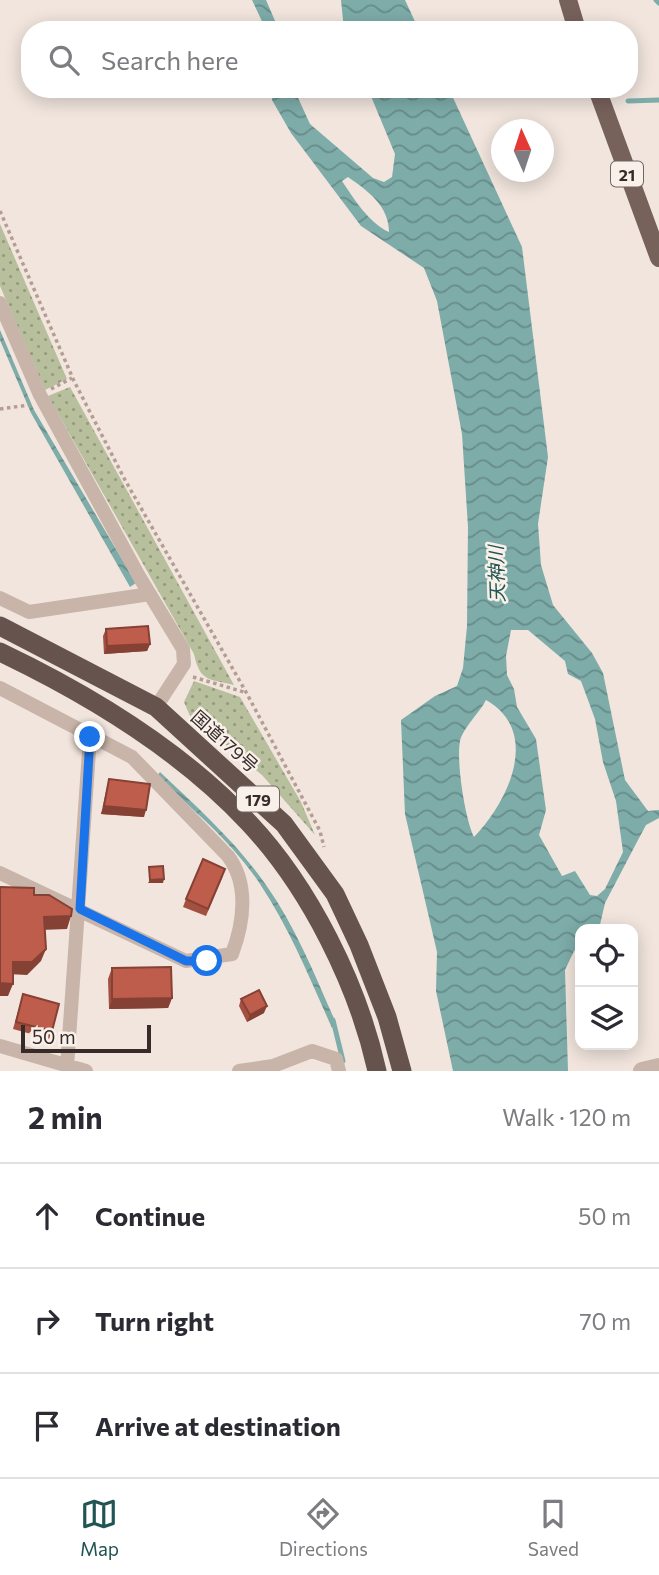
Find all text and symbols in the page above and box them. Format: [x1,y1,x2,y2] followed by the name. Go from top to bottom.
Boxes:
[21,21,638,98] search box
[45,41,83,79] icon: search
[101,44,239,75] text: Search here
[491,119,554,182] north arrow
[611,162,643,186] road number: 21
[483,543,508,603] water label: 天神川
[187,705,263,777] street label: 国道179号
[74,721,105,752] route end
[237,786,279,812] road number: 179
[575,924,638,1050] map controls
[575,924,638,987] button: locate
[191,945,222,976] route start
[575,987,638,1050] button: layers
[21,1022,150,1054] scale bar
[32,1025,76,1048] text: 50 m
[28,1098,103,1135] text: 2 min
[502,1103,631,1131] text: Walk · 120 m
[28,1197,66,1235] icon: ahead
[95,1200,205,1231] text: Continue
[578,1202,631,1230] text: 50 m
[28,1302,66,1340] icon: right
[95,1305,214,1336] text: Turn right
[579,1307,631,1335] text: 70 m
[28,1407,66,1445] icon: arrive
[95,1410,341,1441] text: Arrive at destination
[80,1495,119,1560] tab: Map
[279,1495,368,1560] tab: Directions
[528,1495,579,1560] tab: Saved

